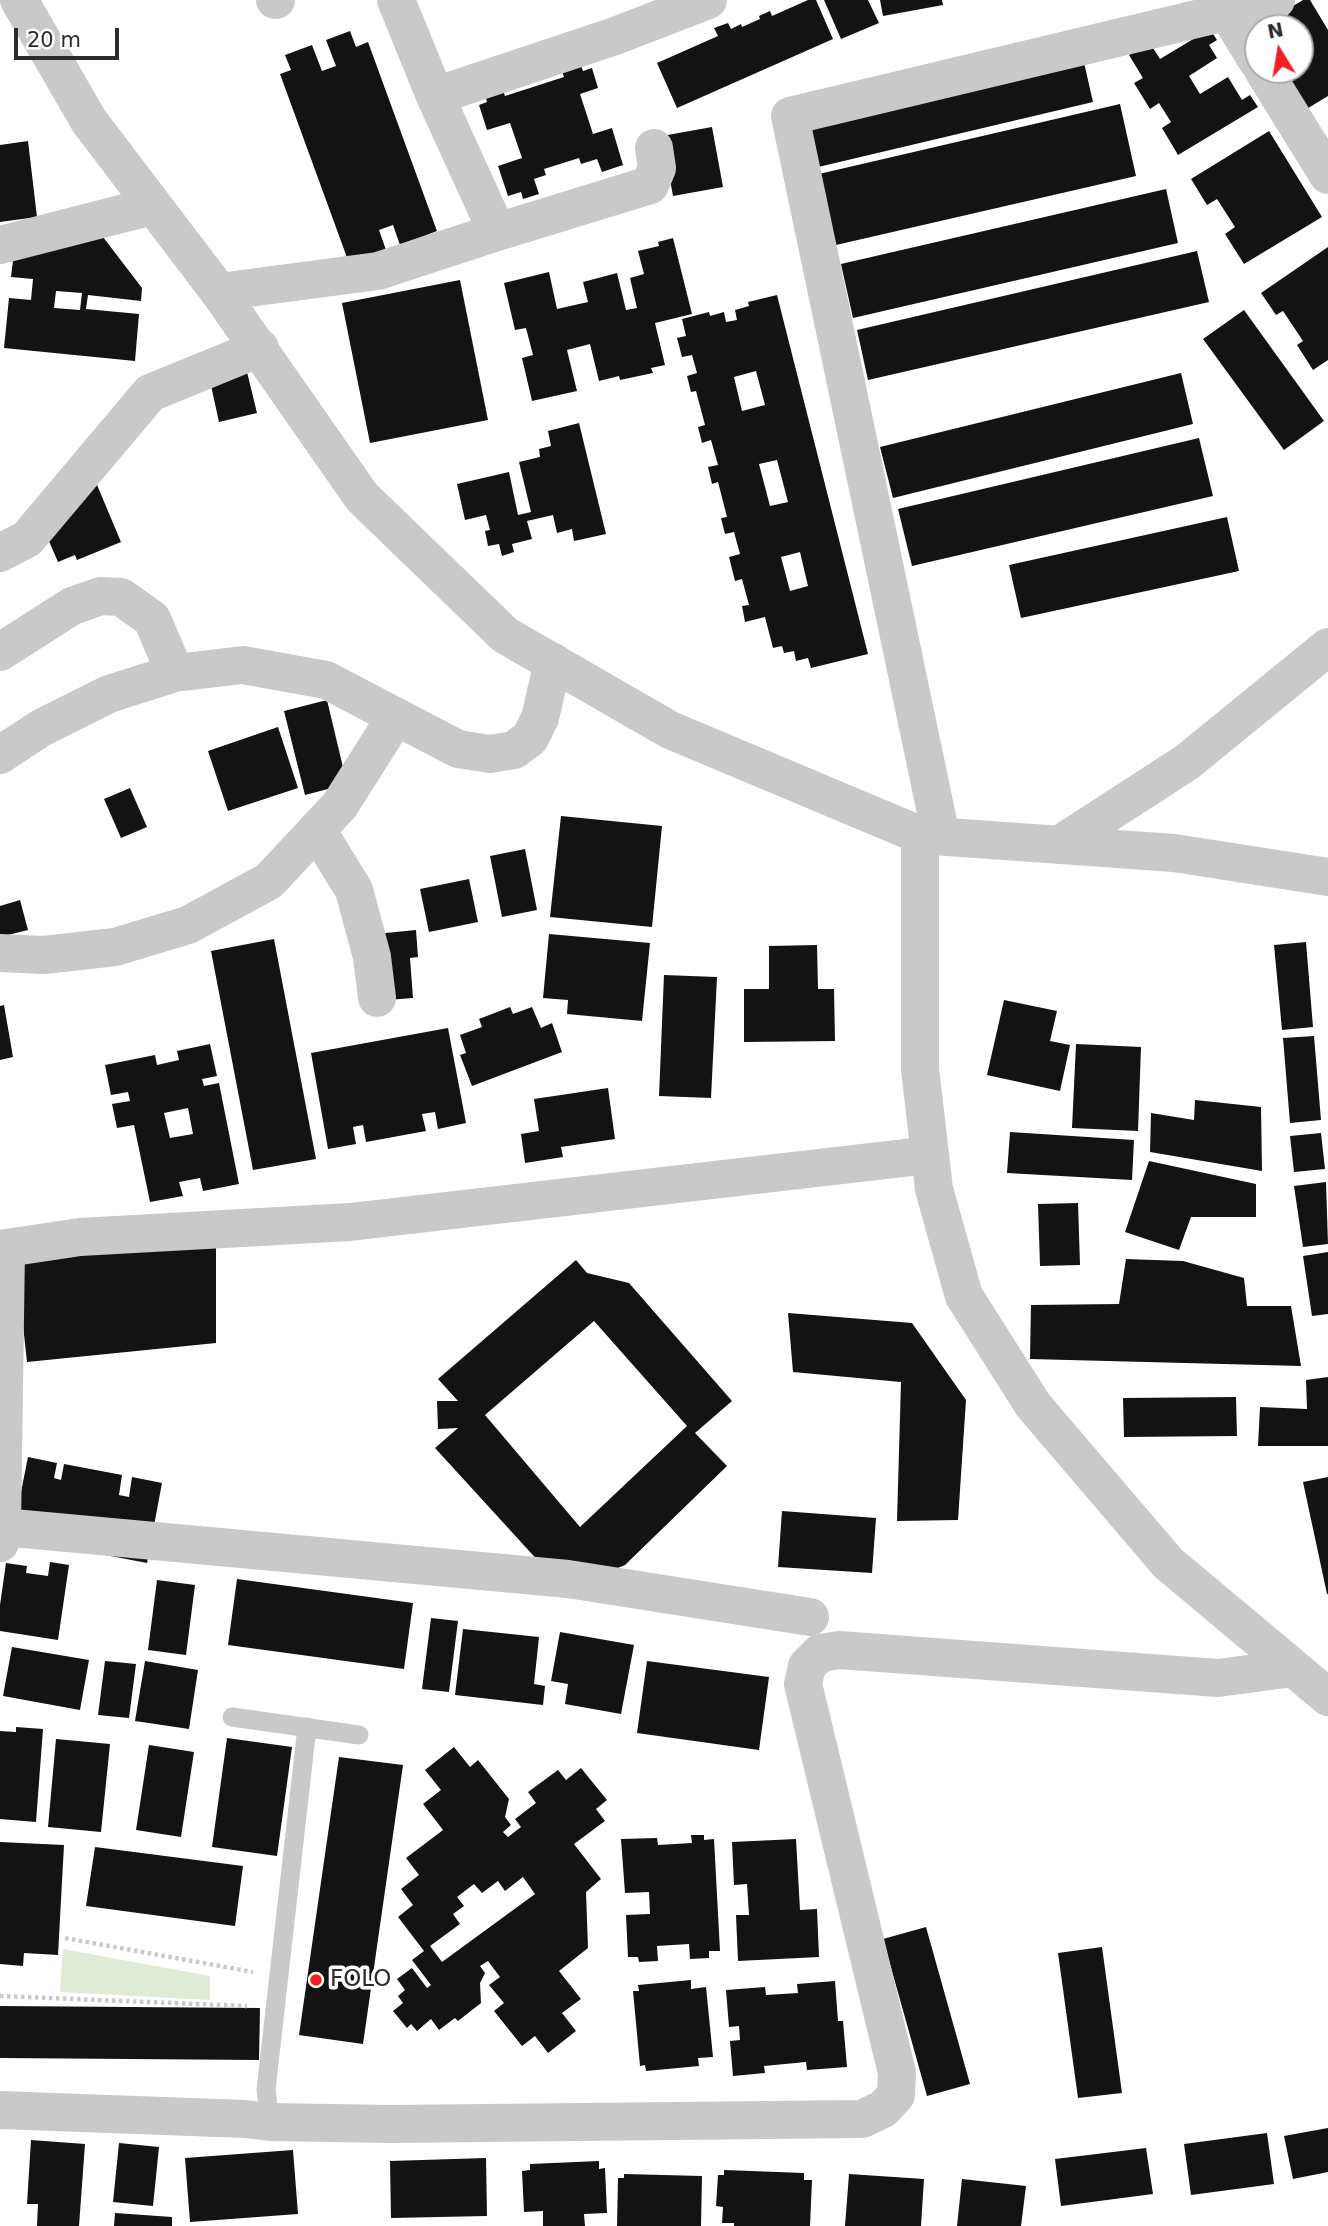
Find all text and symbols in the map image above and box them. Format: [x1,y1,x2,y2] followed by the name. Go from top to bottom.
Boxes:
[18,14,122,58] scale bar
[1244,14,1314,84] north arrow
[1265,18,1285,43] text: N
[27,28,81,52] text: 20 m
[330,1966,391,1994] place label: FOLO
[308,1972,324,1988] marker: FOLO

